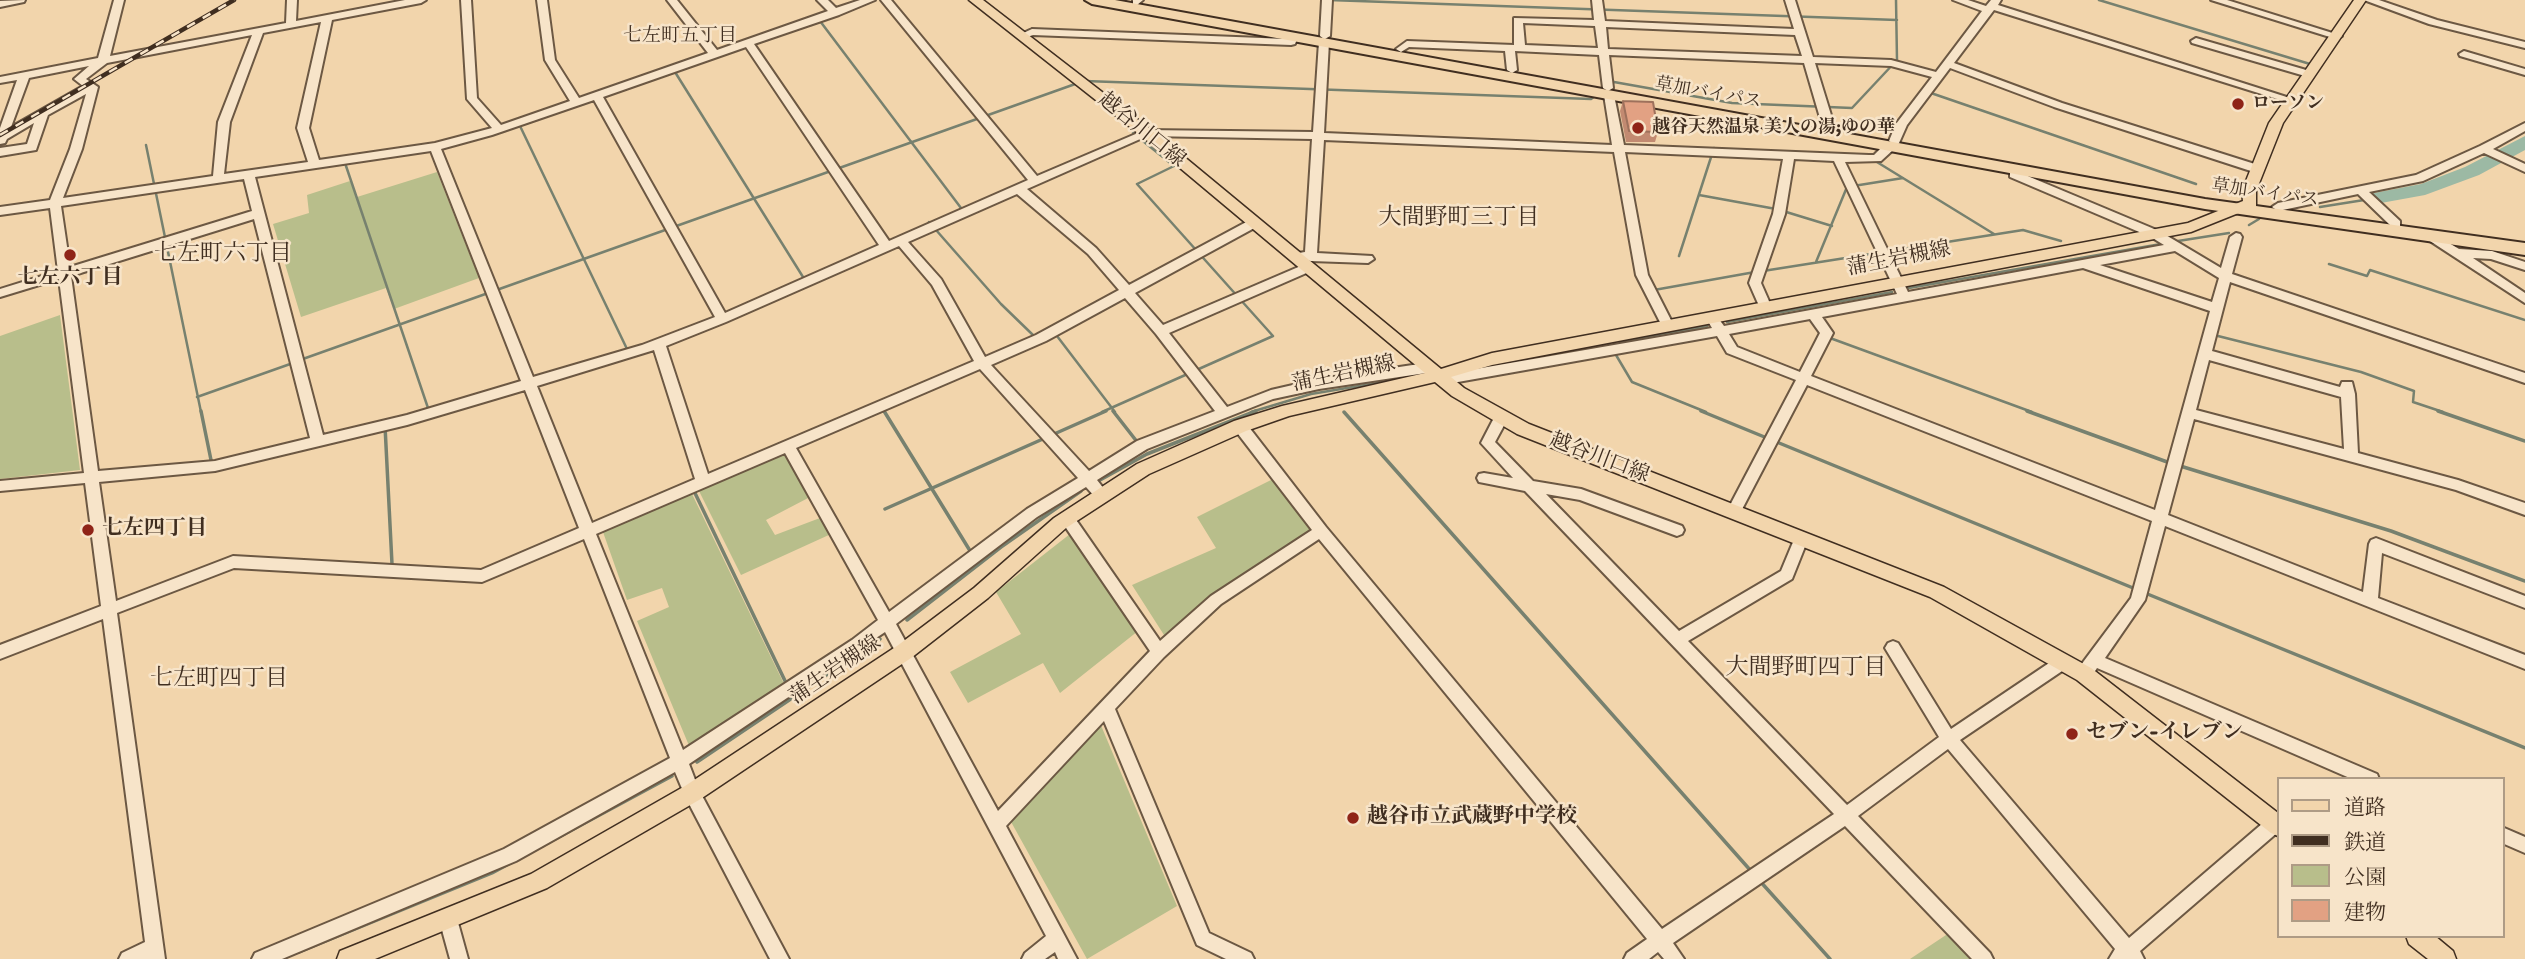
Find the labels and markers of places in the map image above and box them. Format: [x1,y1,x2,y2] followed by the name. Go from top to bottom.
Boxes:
[2252,93,2324,115] place label: ローソン
[2230,96,2246,112] marker: ローソン
[1652,117,1895,139] place label: 越谷天然温泉 美人の湯;ゆの華
[1630,120,1646,136] marker: 越谷天然温泉 美人の湯;ゆの華
[62,247,78,263] marker: 七左六丁目
[18,266,122,292] place label: 七左六丁目
[102,517,207,543] place label: 七左四丁目
[80,522,96,538] marker: 七左四丁目
[2086,721,2243,747] place label: セブン-イレブン
[2064,726,2080,742] marker: セブン-イレブン
[1367,805,1577,831] place label: 越谷市立武蔵野中学校
[1345,810,1361,826] marker: 越谷市立武蔵野中学校

